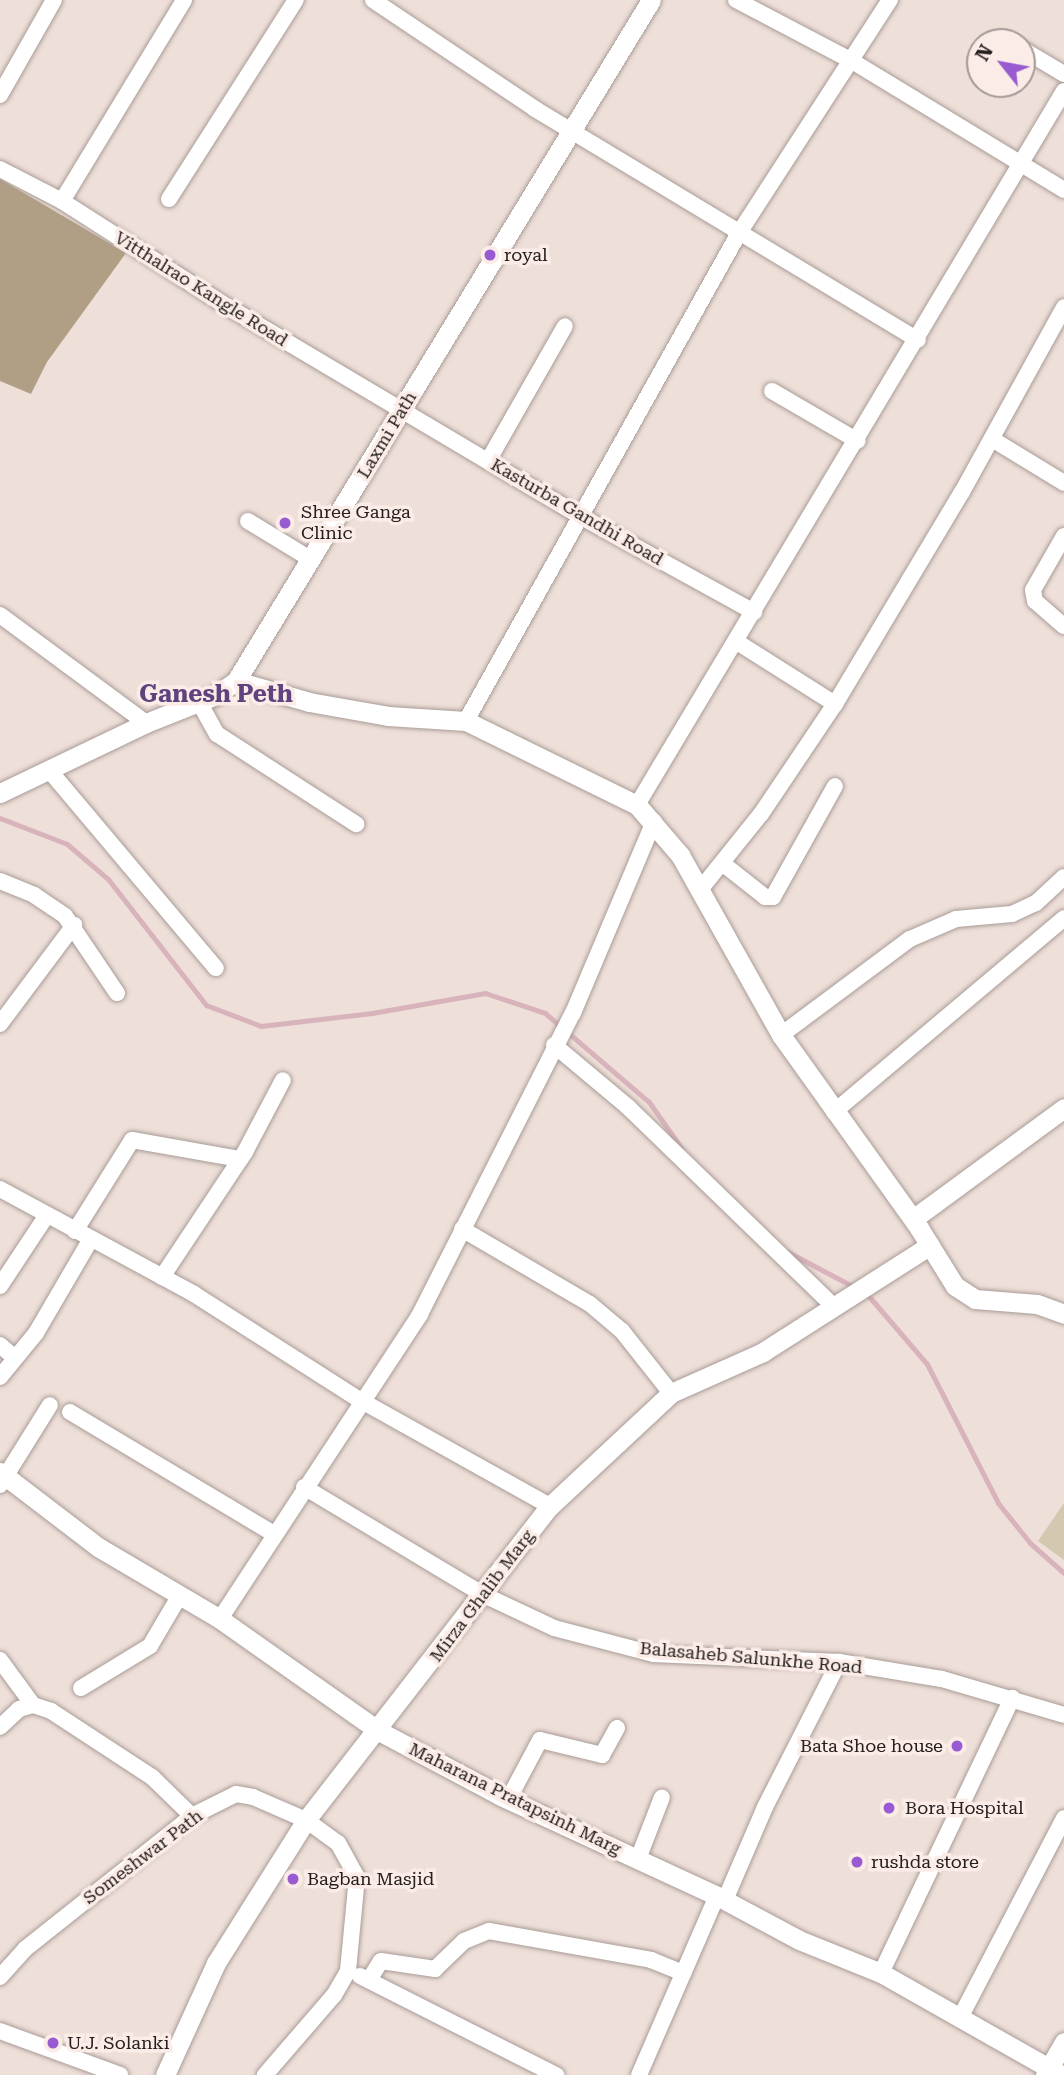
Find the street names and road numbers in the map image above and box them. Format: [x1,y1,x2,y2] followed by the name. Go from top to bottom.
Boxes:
[111,227,291,351] street label: Vitthalrao Kangle Road
[353,388,421,482] street label: Laxmi Path
[487,454,667,570] street label: Kasturba Gandhi Road
[425,1526,539,1666] street label: Mirza Ghalib Marg
[639,1638,863,1678] street label: Balasaheb Salunkhe Road
[405,1738,625,1860] street label: Maharana Pratapsinh Marg
[79,1805,207,1909] street label: Someshwar Path

